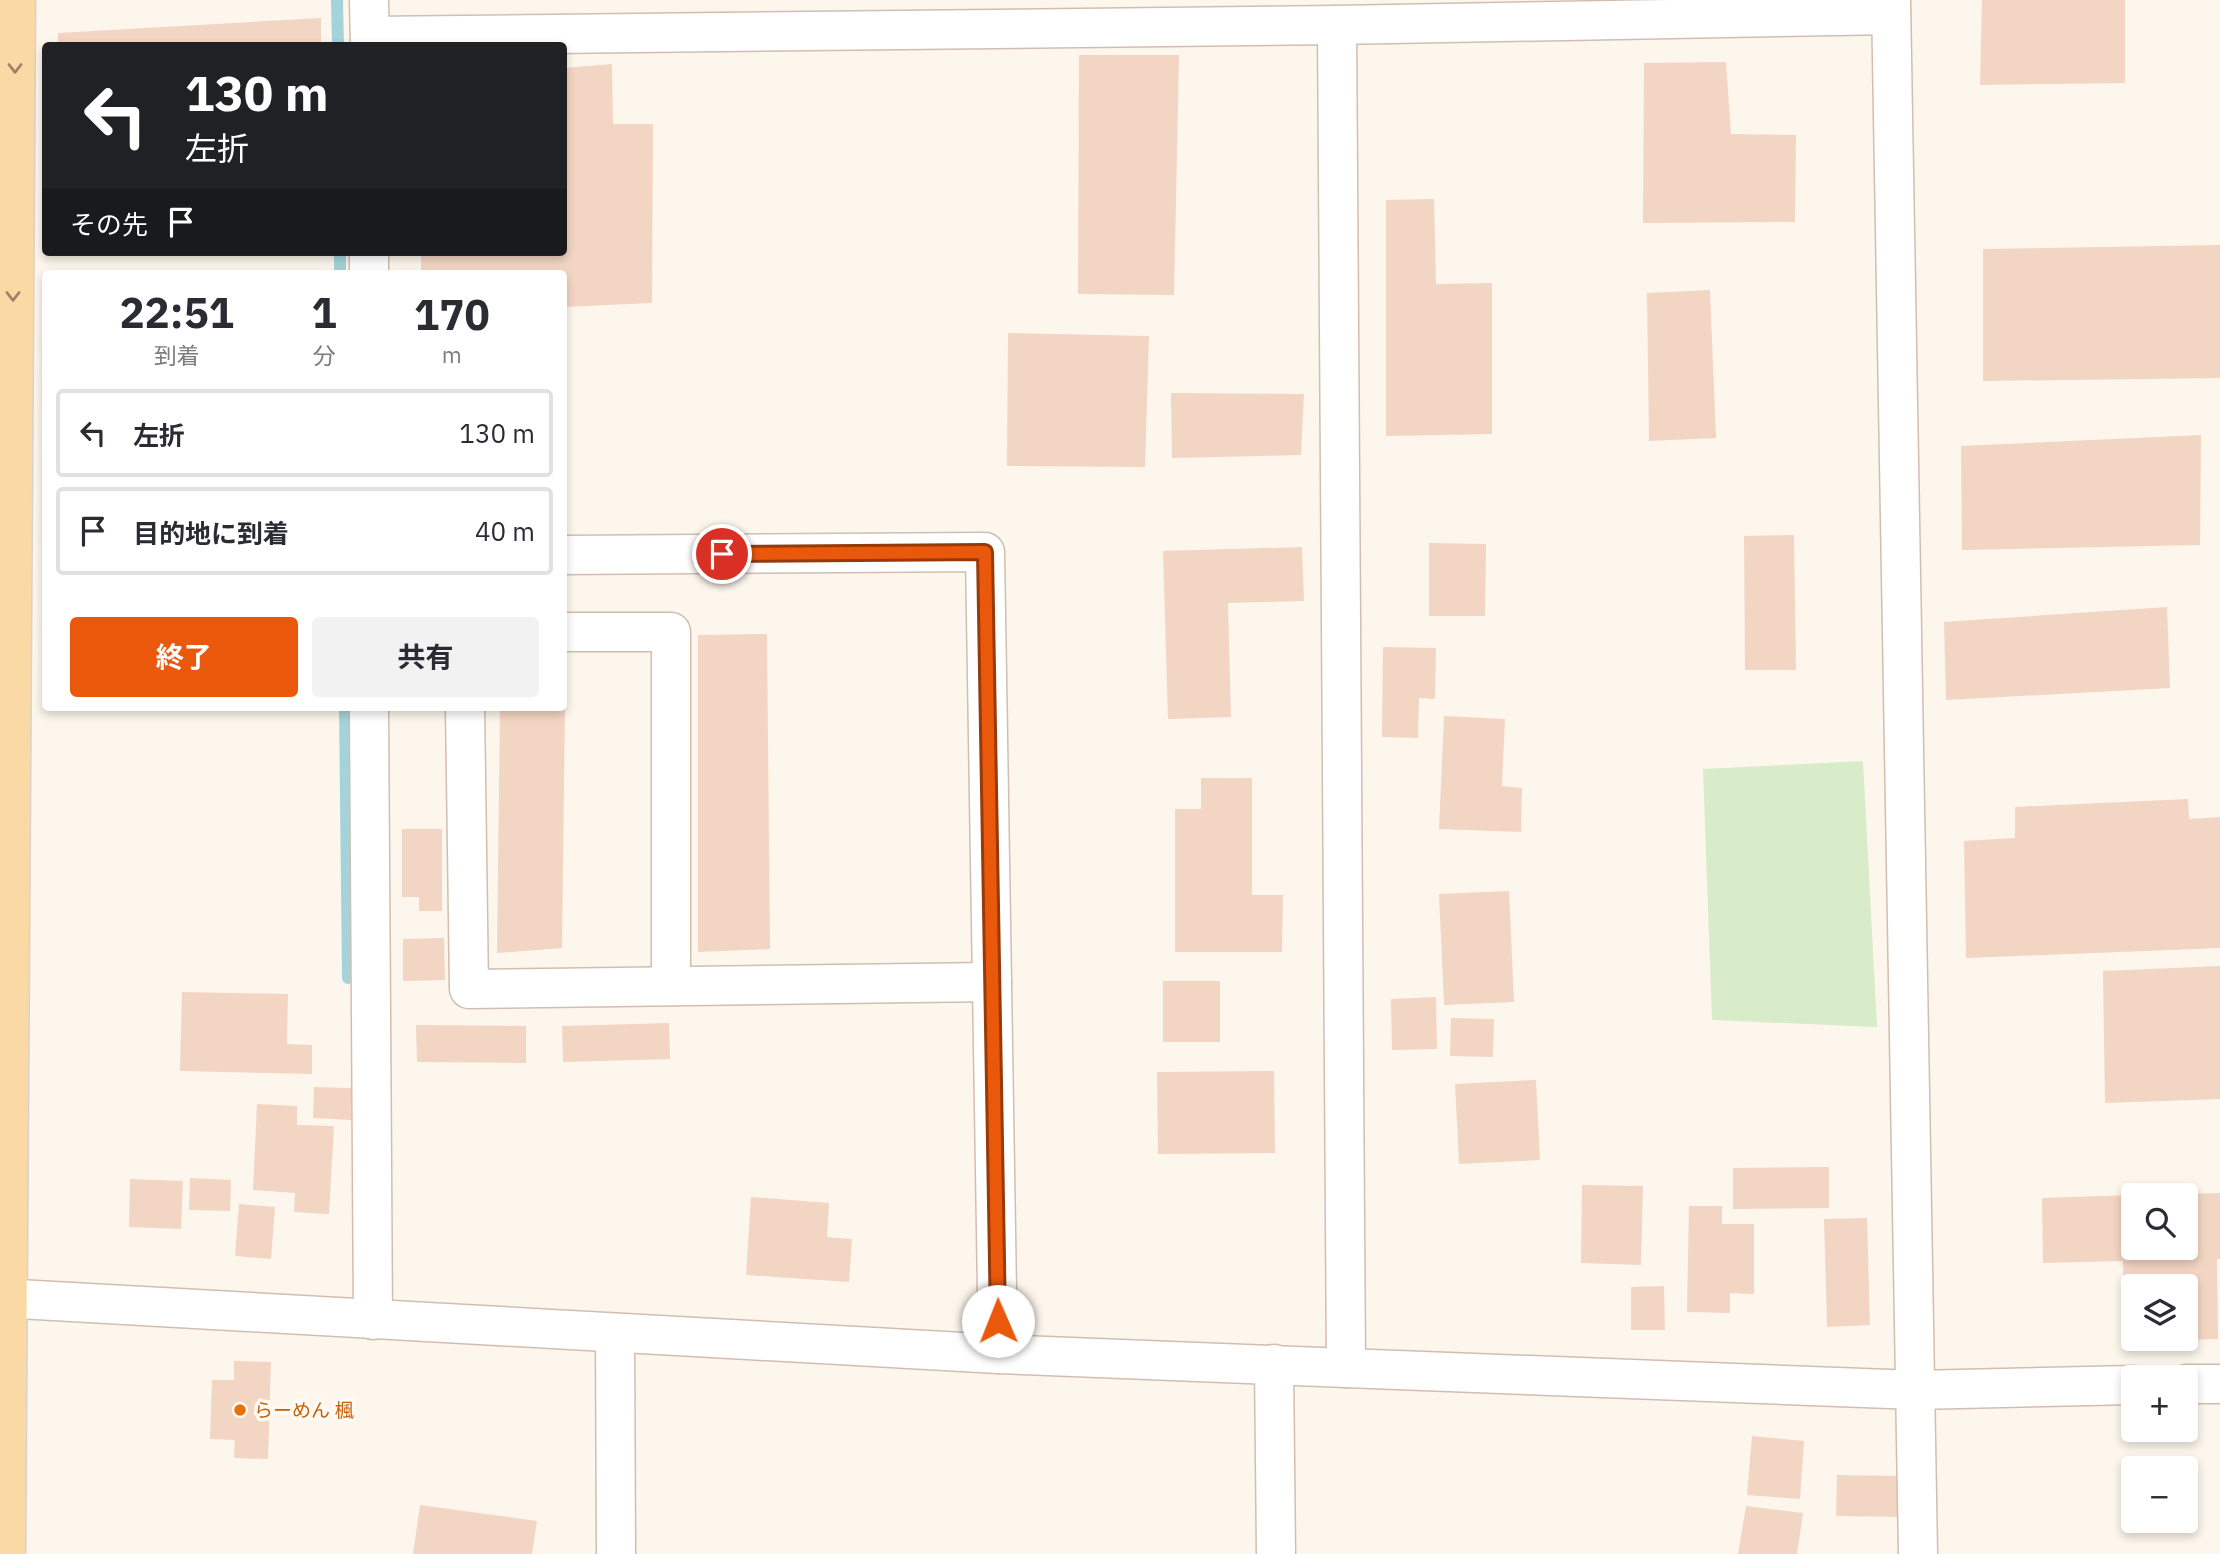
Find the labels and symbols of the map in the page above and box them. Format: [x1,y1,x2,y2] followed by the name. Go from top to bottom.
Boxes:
[7,63,23,74] one-way arrow
[6,290,21,301] one-way arrow
[692,524,752,584] pin
[961,1284,1035,1358] position arrow
[254,1398,354,1422] place label: らーめん 楓
[232,1402,248,1418] marker: らーめん 楓

